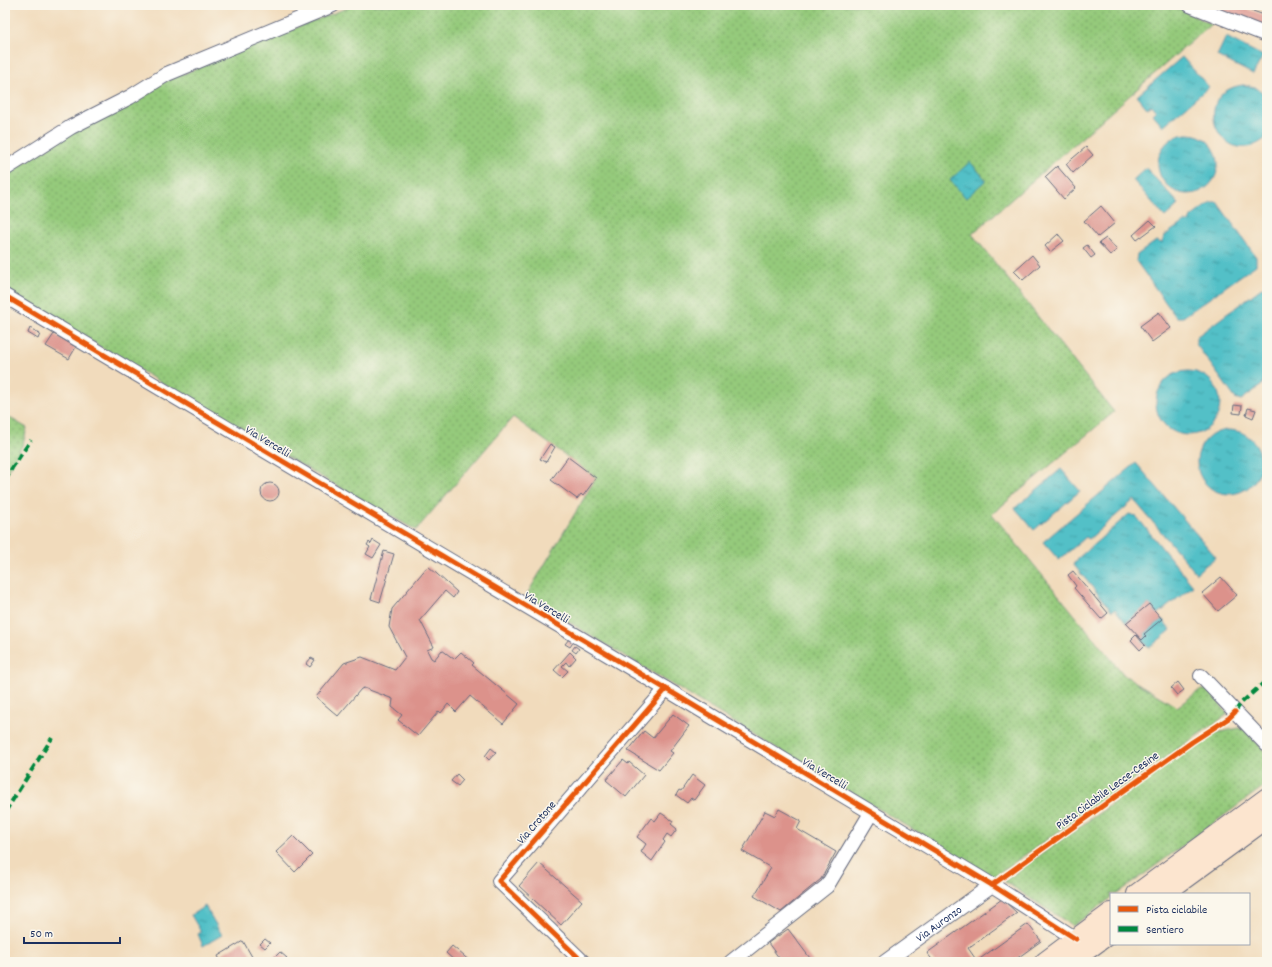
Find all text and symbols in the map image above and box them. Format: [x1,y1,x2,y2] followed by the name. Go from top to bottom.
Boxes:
[241,422,293,462] street label: Via Vercelli
[520,588,572,628] street label: Via Vercelli
[1053,748,1163,834] street label: Pista Ciclabile Lecce-Cesine
[798,754,850,794] street label: Via Vercelli
[513,798,561,848] street label: Via Crotone
[1110,893,1250,945] legend
[913,902,966,947] street label: Via Auronzo
[1146,902,1207,919] text: Pista ciclabile
[24,919,120,945] scale bar
[1146,922,1184,939] text: Sentiero
[30,926,53,943] text: 50 m

